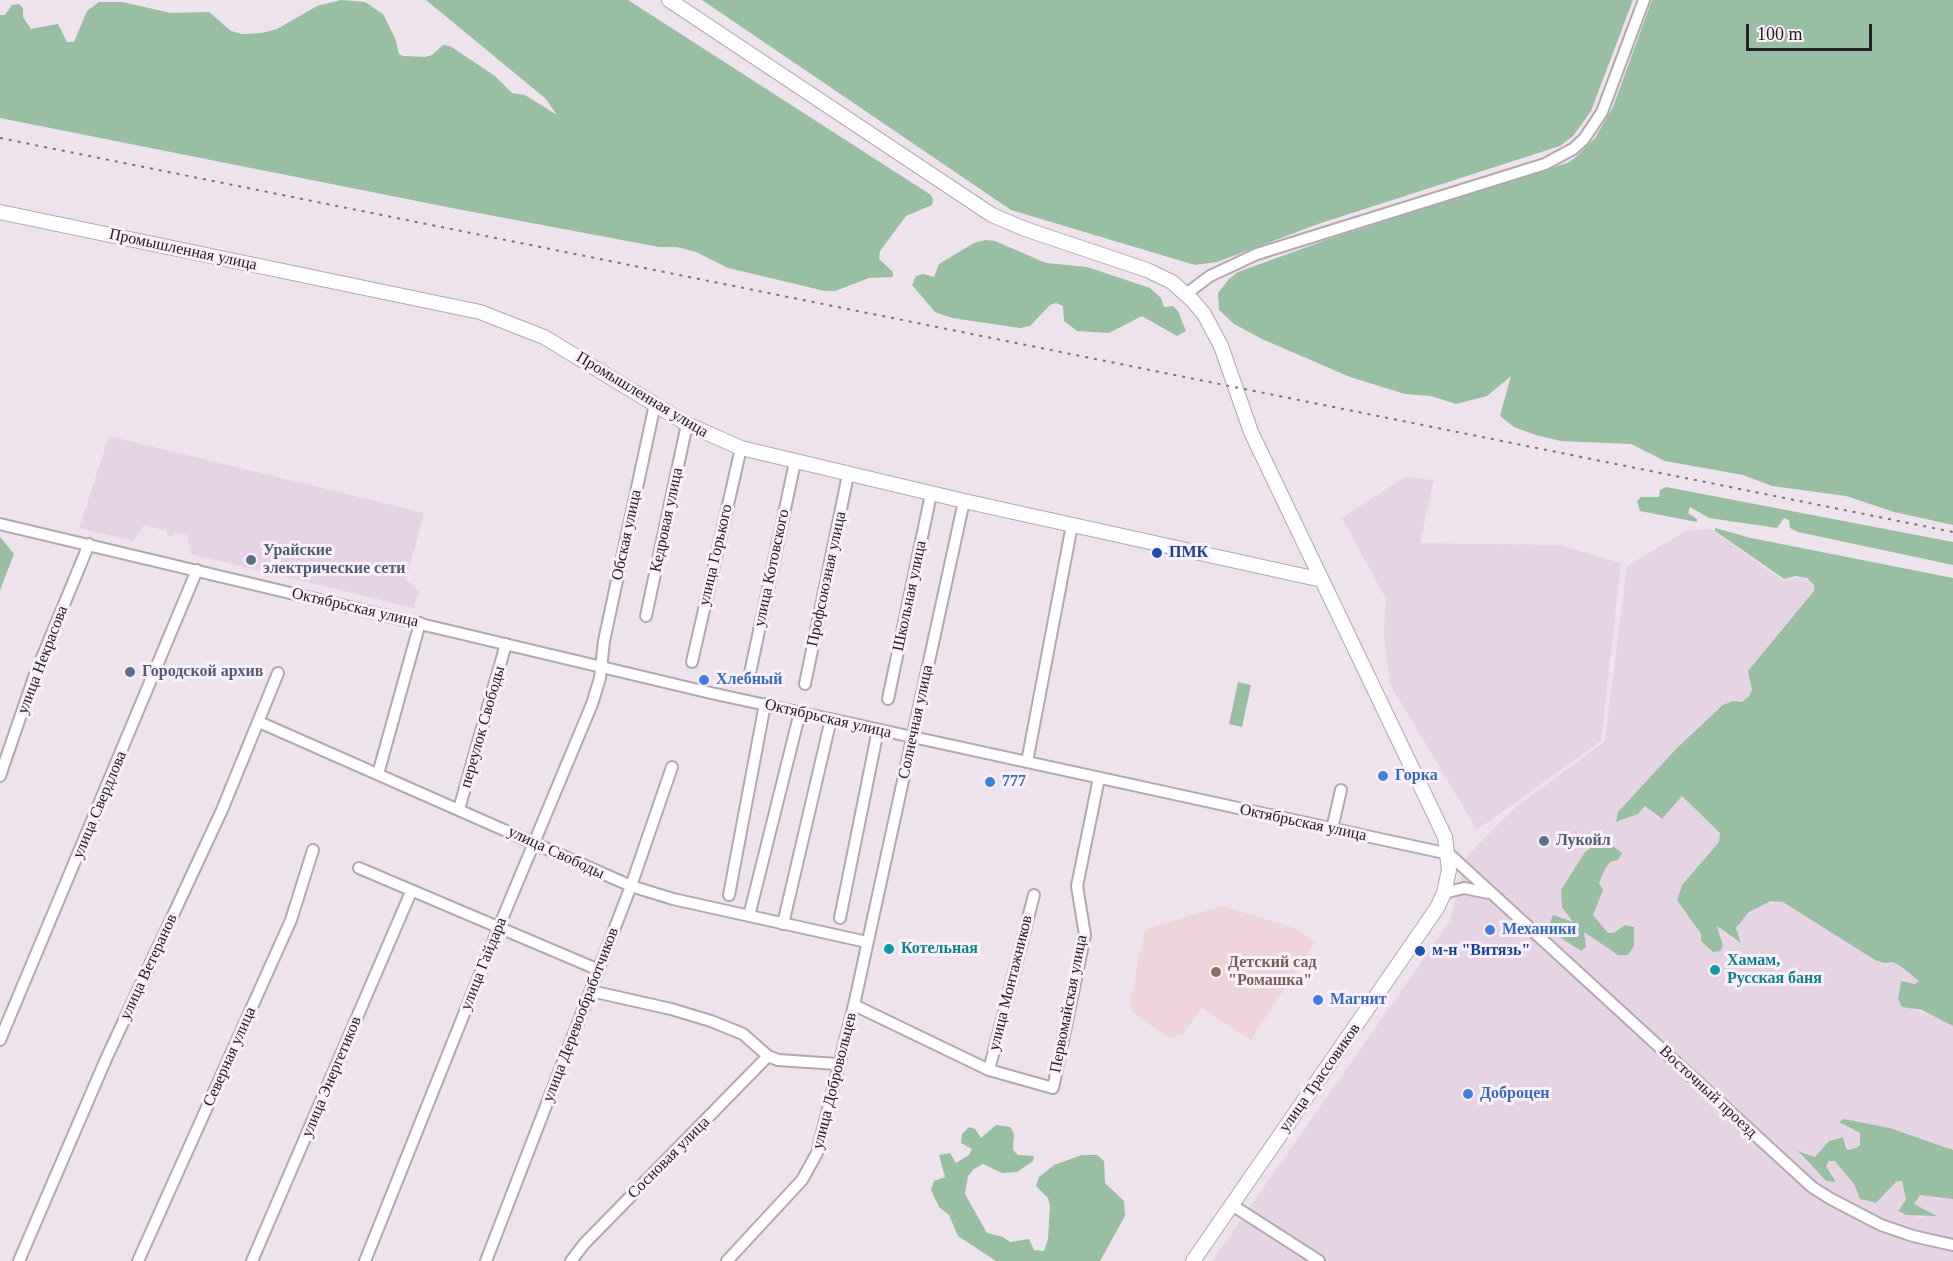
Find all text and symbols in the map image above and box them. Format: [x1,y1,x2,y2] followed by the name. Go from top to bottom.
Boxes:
[1749,12,1875,50] scale bar
[1757,24,1803,44] text: 100 m
[107,225,259,275] street label: Промышленная улица
[573,348,711,442] street label: Промышленная улица
[647,466,687,574] street label: Кедровая улица
[608,488,646,582] street label: Обская улица
[695,502,737,608] street label: улица Горького
[750,507,794,629] street label: улица Котовского
[803,510,851,648] street label: Профсоюзная улица
[889,539,931,653] street label: Школьная улица
[263,541,406,579] place label: Урайские электрические сети
[1169,543,1208,563] place label: ПМК
[1150,546,1164,560] marker: ПМК
[244,553,258,567] marker: Урайские электрические сети
[290,584,420,632] street label: Октябрьская улица
[14,603,72,717] street label: улица Некрасова
[142,662,263,682] place label: Городской архив
[895,663,937,781] street label: Солнечная улица
[456,664,510,790] street label: переулок Свободы
[123,665,137,679] marker: Городской архив
[716,670,783,690] place label: Хлебный
[697,673,711,687] marker: Хлебный
[763,695,893,743] street label: Октябрьская улица
[69,748,131,862] street label: улица Свердлова
[1395,766,1438,786] place label: Горка
[1376,769,1390,783] marker: Горка
[1002,772,1026,792] place label: 777
[983,775,997,789] marker: 777
[1238,800,1368,846] street label: Октябрьская улица
[505,822,607,884] street label: улица Свободы
[1556,831,1611,851] place label: Лукойл
[1537,834,1551,848] marker: Лукойл
[116,911,182,1023] street label: улица Ветеранов
[985,913,1037,1053] street label: улица Монтажников
[457,915,511,1013] street label: улица Гайдара
[1502,920,1576,940] place label: Механики
[1483,923,1497,937] marker: Механики
[539,925,623,1105] street label: улица Деревообработчиков
[1046,933,1092,1075] street label: Первомайская улица
[901,939,978,959] place label: Котельная
[1432,941,1530,961] place label: м-н "Витязь"
[882,942,896,956] marker: Котельная
[1413,944,1427,958] marker: м-н "Витязь"
[1727,951,1822,989] place label: Хамам, Русская баня
[1228,953,1317,991] place label: Детский сад "Ромашка"
[1708,963,1722,977] marker: Хамам, Русская баня
[1209,965,1223,979] marker: Детский сад "Ромашка"
[1330,990,1387,1010] place label: Магнит
[1311,993,1325,1007] marker: Магнит
[199,1004,261,1110] street label: Северная улица
[809,1011,861,1151] street label: улица Добровольцев
[298,1014,366,1140] street label: улица Энергетиков
[1275,1020,1365,1136] street label: улица Трассовиков
[1655,1042,1761,1142] street label: Восточный проезд
[1480,1084,1549,1104] place label: Доброцен
[1461,1087,1475,1101] marker: Доброцен
[624,1113,714,1203] street label: Сосновая улица

